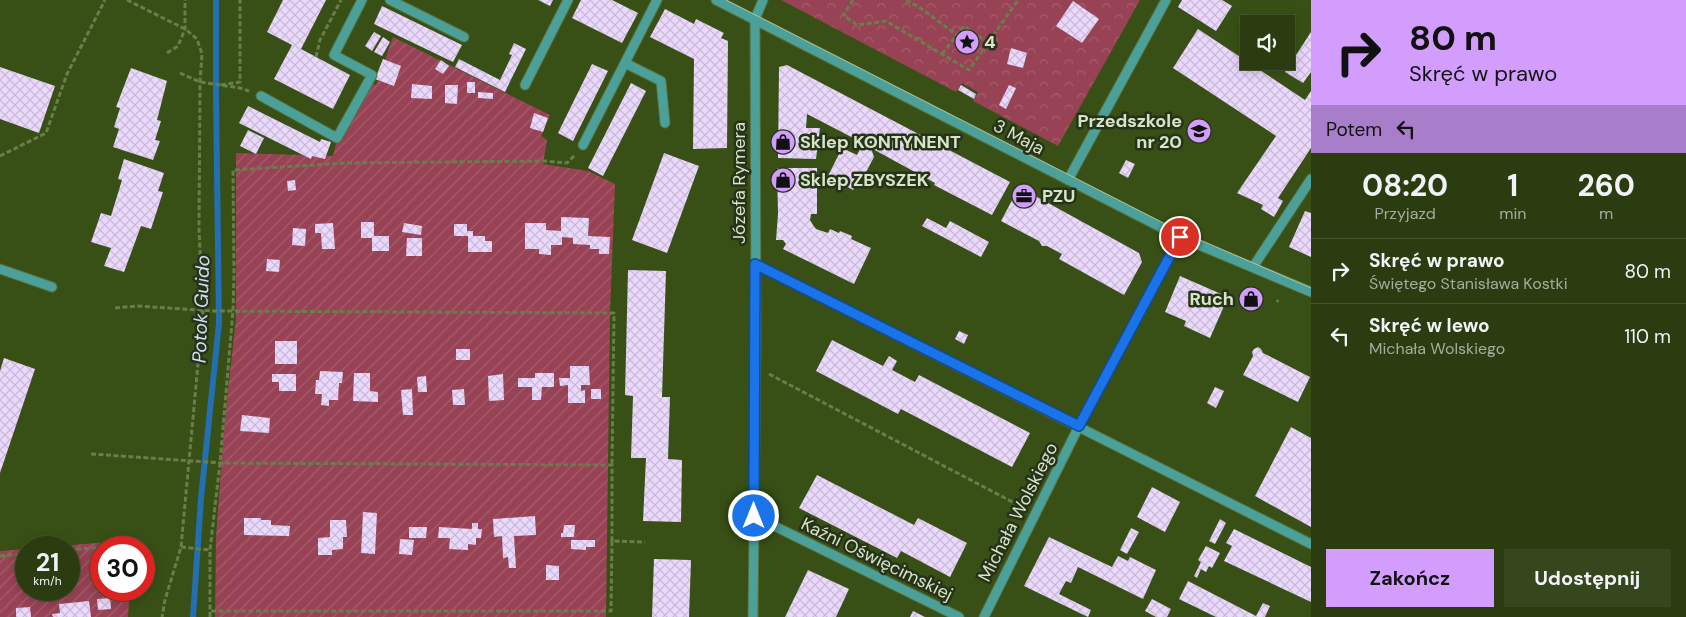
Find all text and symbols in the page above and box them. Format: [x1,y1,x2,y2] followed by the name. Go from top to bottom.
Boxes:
[1240,15,1295,70] map controls
[1240,15,1295,70] button: sound
[1409,15,1497,61] text: 80 m
[1326,20,1391,85] icon: right
[954,29,980,55] place icon: 4
[984,30,996,54] place label: 4
[1409,59,1557,88] text: Skręć w prawo
[1077,109,1182,154] place label: Przedszkole nr 20
[989,114,1049,160] street label: 3 Maja
[1392,115,1420,143] icon: left
[1326,117,1382,142] text: Potem
[1186,118,1212,144] school or university icon: Przedszkole nr 20
[727,122,751,244] street label: Józefa Rymera
[770,129,796,155] shop icon: Sklep KONTYNENT
[800,130,961,154] place label: Sklep KONTYNENT
[1362,166,1448,205] text: 08:20
[1507,166,1518,205] text: 1
[1577,166,1635,205] text: 260
[770,167,796,193] shop icon: Sklep ZBYSZEK
[800,168,929,192] place label: Sklep ZBYSZEK
[1011,183,1037,209] office icon: PZU
[1042,184,1075,208] place label: PZU
[1374,203,1436,224] text: Przyjazd
[1499,203,1526,224] text: min
[1599,203,1613,224] text: m
[1159,216,1201,258] pin
[1166,223,1194,251] icon: arrive
[1369,248,1505,273] text: Skręć w prawo
[187,254,215,364] water label: Potok Guido
[1326,257,1354,285] icon: right
[1624,259,1671,284] text: 80 m
[1369,273,1568,294] text: Świętego Stanisława Kostki
[1238,286,1264,312] shop icon: Ruch
[1190,287,1234,311] place label: Ruch
[1369,313,1490,338] text: Skręć w lewo
[1326,322,1354,350] icon: left
[1624,324,1671,349] text: 110 m
[1369,338,1505,359] text: Michała Wolskiego
[973,438,1063,586] street label: Michała Wolskiego
[727,489,779,541] position arrow
[797,512,957,606] street label: Kaźni Oświęcimskiej
[90,536,155,601] speed limit sign: 30
[36,546,59,579] text: 21
[1326,549,1494,607] button: Zakończ
[1504,549,1671,607] button: Udostępnij
[33,573,62,589] text: km/h

